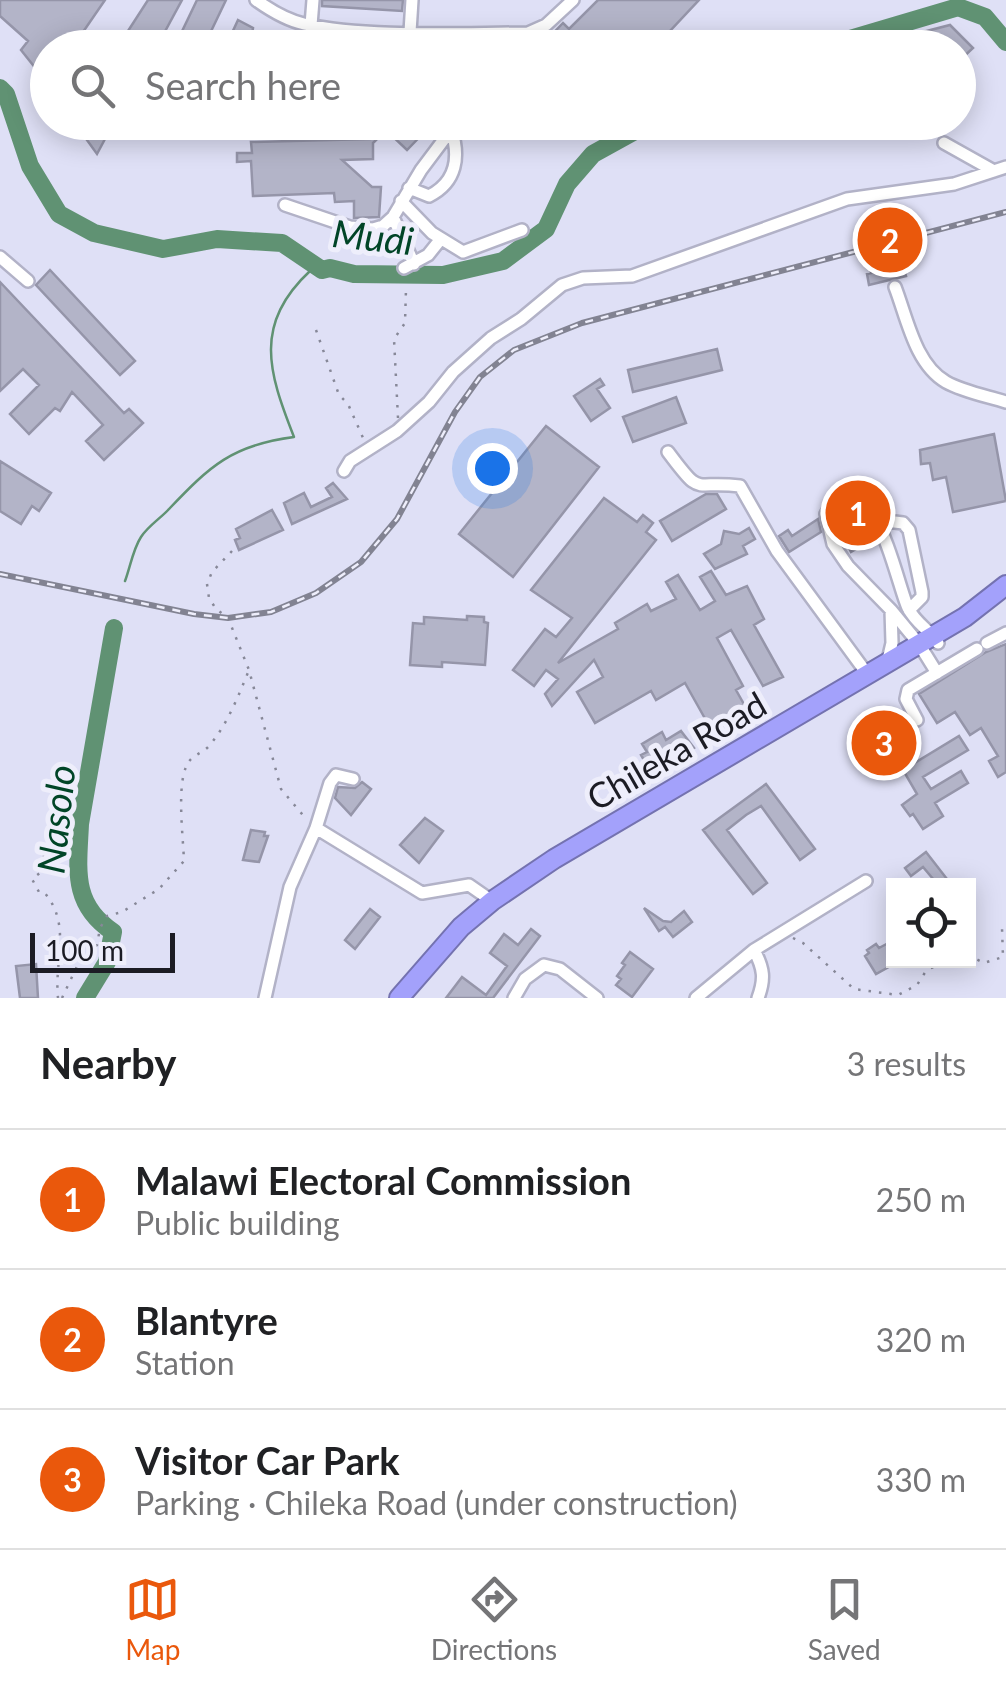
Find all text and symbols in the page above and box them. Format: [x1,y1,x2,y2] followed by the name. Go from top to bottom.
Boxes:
[30,30,976,140] search box
[65,58,120,113] icon: search
[145,62,341,108] text: Search here
[858,202,922,278] pin: 2
[330,209,416,263] water label: Mudi
[467,443,518,494] your location
[826,476,890,550] pin: 1
[579,682,773,818] street label: Chileka Road
[852,706,916,780] pin: 3
[26,762,84,876] water label: Nasolo
[886,878,976,968] map controls
[886,878,976,968] button: locate
[30,928,175,973] scale bar
[45,933,124,967] text: 100 m
[40,1038,177,1088] text: Nearby
[847,1044,966,1083] text: 3 results
[135,1157,631,1203] text: Malawi Electoral Commission
[63,1180,82,1219] text: 1
[876,1180,966,1219] text: 250 m
[135,1203,340,1242] text: Public building
[135,1297,278,1343] text: Blantyre
[63,1320,82,1359] text: 2
[876,1320,966,1359] text: 320 m
[135,1343,235,1382] text: Station
[135,1437,400,1483] text: Visitor Car Park
[63,1460,82,1499] text: 3
[876,1460,966,1499] text: 330 m
[135,1483,738,1522] text: Parking · Chileka Road (under construction)
[125,1572,180,1666] tab: Map
[431,1572,557,1666] tab: Directions
[808,1572,881,1666] tab: Saved

